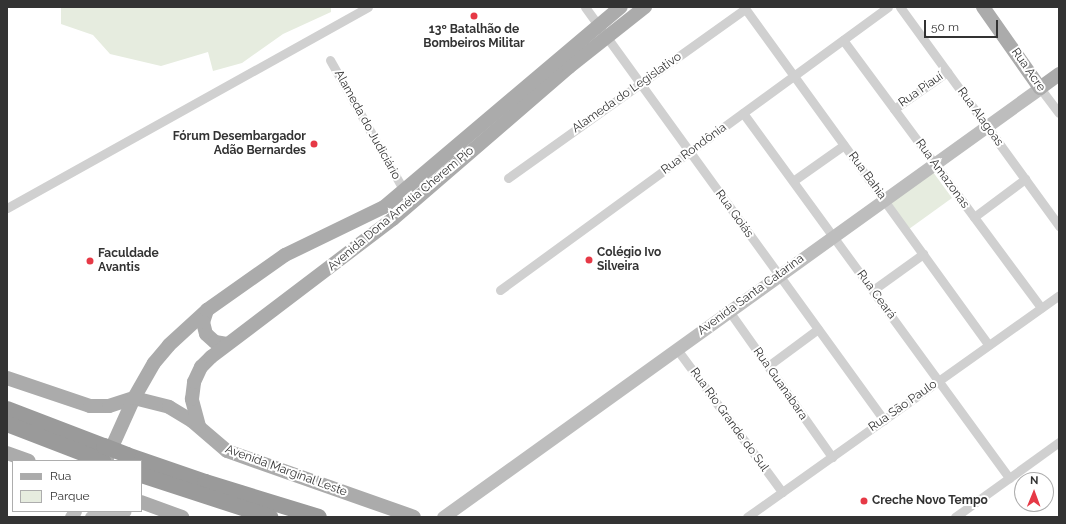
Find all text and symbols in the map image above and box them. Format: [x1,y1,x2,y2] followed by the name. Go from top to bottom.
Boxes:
[469,11,479,21] marker: 13º Batalhão de Bombeiros Militar
[926,12,1000,38] scale bar
[931,20,959,34] text: 50 m
[423,23,525,51] place label: 13º Batalhão de Bombeiros Militar
[1008,45,1048,95] street label: Rua Acre
[570,50,684,136] street label: Alameda do Legislativo
[331,68,403,182] street label: Alameda do Judiciário
[896,70,946,110] street label: Rua Piauí
[954,85,1006,149] street label: Rua Alagoas
[659,121,729,177] street label: Rua Rondônia
[173,130,306,158] place label: Fórum Desembargador Adão Bernardes
[912,136,972,212] street label: Rua Amazonas
[309,139,319,149] marker: Fórum Desembargador Adão Bernardes
[325,144,477,274] street label: Avenida Dona Amélia Cherem Pio
[845,149,889,203] street label: Rua Bahia
[712,187,756,241] street label: Rua Goiás
[597,246,661,274] place label: Colégio Ivo Silveira
[98,247,159,275] place label: Faculdade Avantis
[695,252,807,338] street label: Avenida Santa Catarina
[584,255,594,265] marker: Colégio Ivo Silveira
[85,256,95,266] marker: Faculdade Avantis
[853,268,899,322] street label: Rua Ceará
[750,345,810,423] street label: Rua Guanabara
[687,365,771,475] street label: Rua Rio Grande do Sul
[866,377,940,435] street label: Rua São Paulo
[223,442,349,500] street label: Avenida Marginal Leste
[12,460,142,512] legend
[50,469,71,483] text: Rua
[1014,472,1054,512] north arrow
[1030,474,1039,487] text: N
[50,489,90,503] text: Parque
[872,494,988,508] place label: Creche Novo Tempo
[859,496,869,506] marker: Creche Novo Tempo

